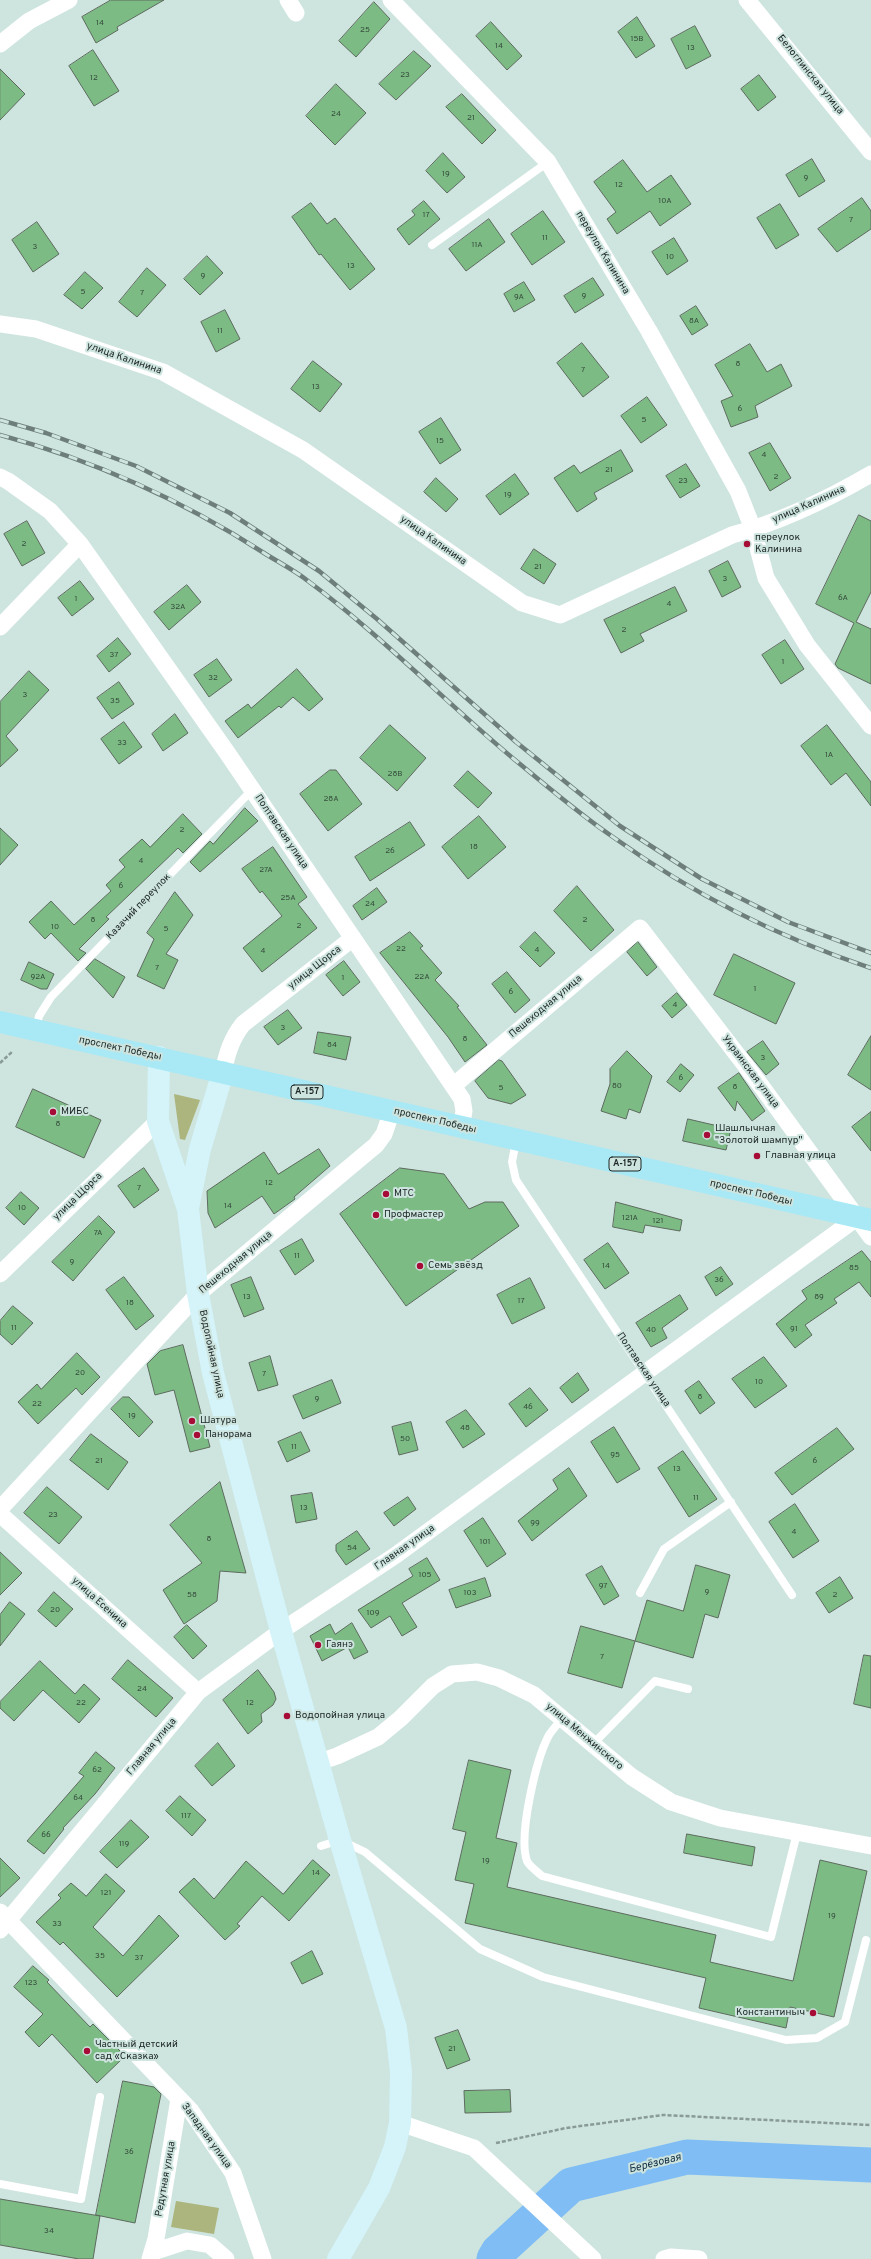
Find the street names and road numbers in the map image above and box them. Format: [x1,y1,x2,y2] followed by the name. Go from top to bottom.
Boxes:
[774,33,846,117] street label: Белоглинская улица
[573,209,631,297] street label: переулок Калинина
[85,341,163,377] street label: улица Калинина
[771,484,847,526] street label: улица Калинина
[398,514,468,568] street label: улица Калинина
[252,793,310,871] street label: Полтавская улица
[104,871,174,943] street label: Казачий переулок
[286,944,344,992] street label: улица Щорса
[507,973,585,1041] street label: Пешеходная улица
[719,1033,781,1111] street label: Украинская улица
[78,1034,162,1064] street label: проспект Победы
[291,1085,323,1099] road number: А-157
[393,1106,477,1136] street label: проспект Победы
[609,1157,641,1171] road number: А-157
[51,1171,105,1223] street label: улица Щорса
[709,1178,793,1208] street label: проспект Победы
[197,1229,275,1297] street label: Пешеходная улица
[196,1309,226,1399] street label: Водопойная улица
[614,1331,672,1409] street label: Полтавская улица
[373,1523,437,1573] street label: Главная улица
[69,1575,129,1631] street label: улица Есенина
[543,1701,625,1773] street label: улица Менжинского
[125,1716,179,1778] street label: Главная улица
[178,2101,234,2171] street label: Западная улица
[153,2140,179,2218] street label: Редутная улица

